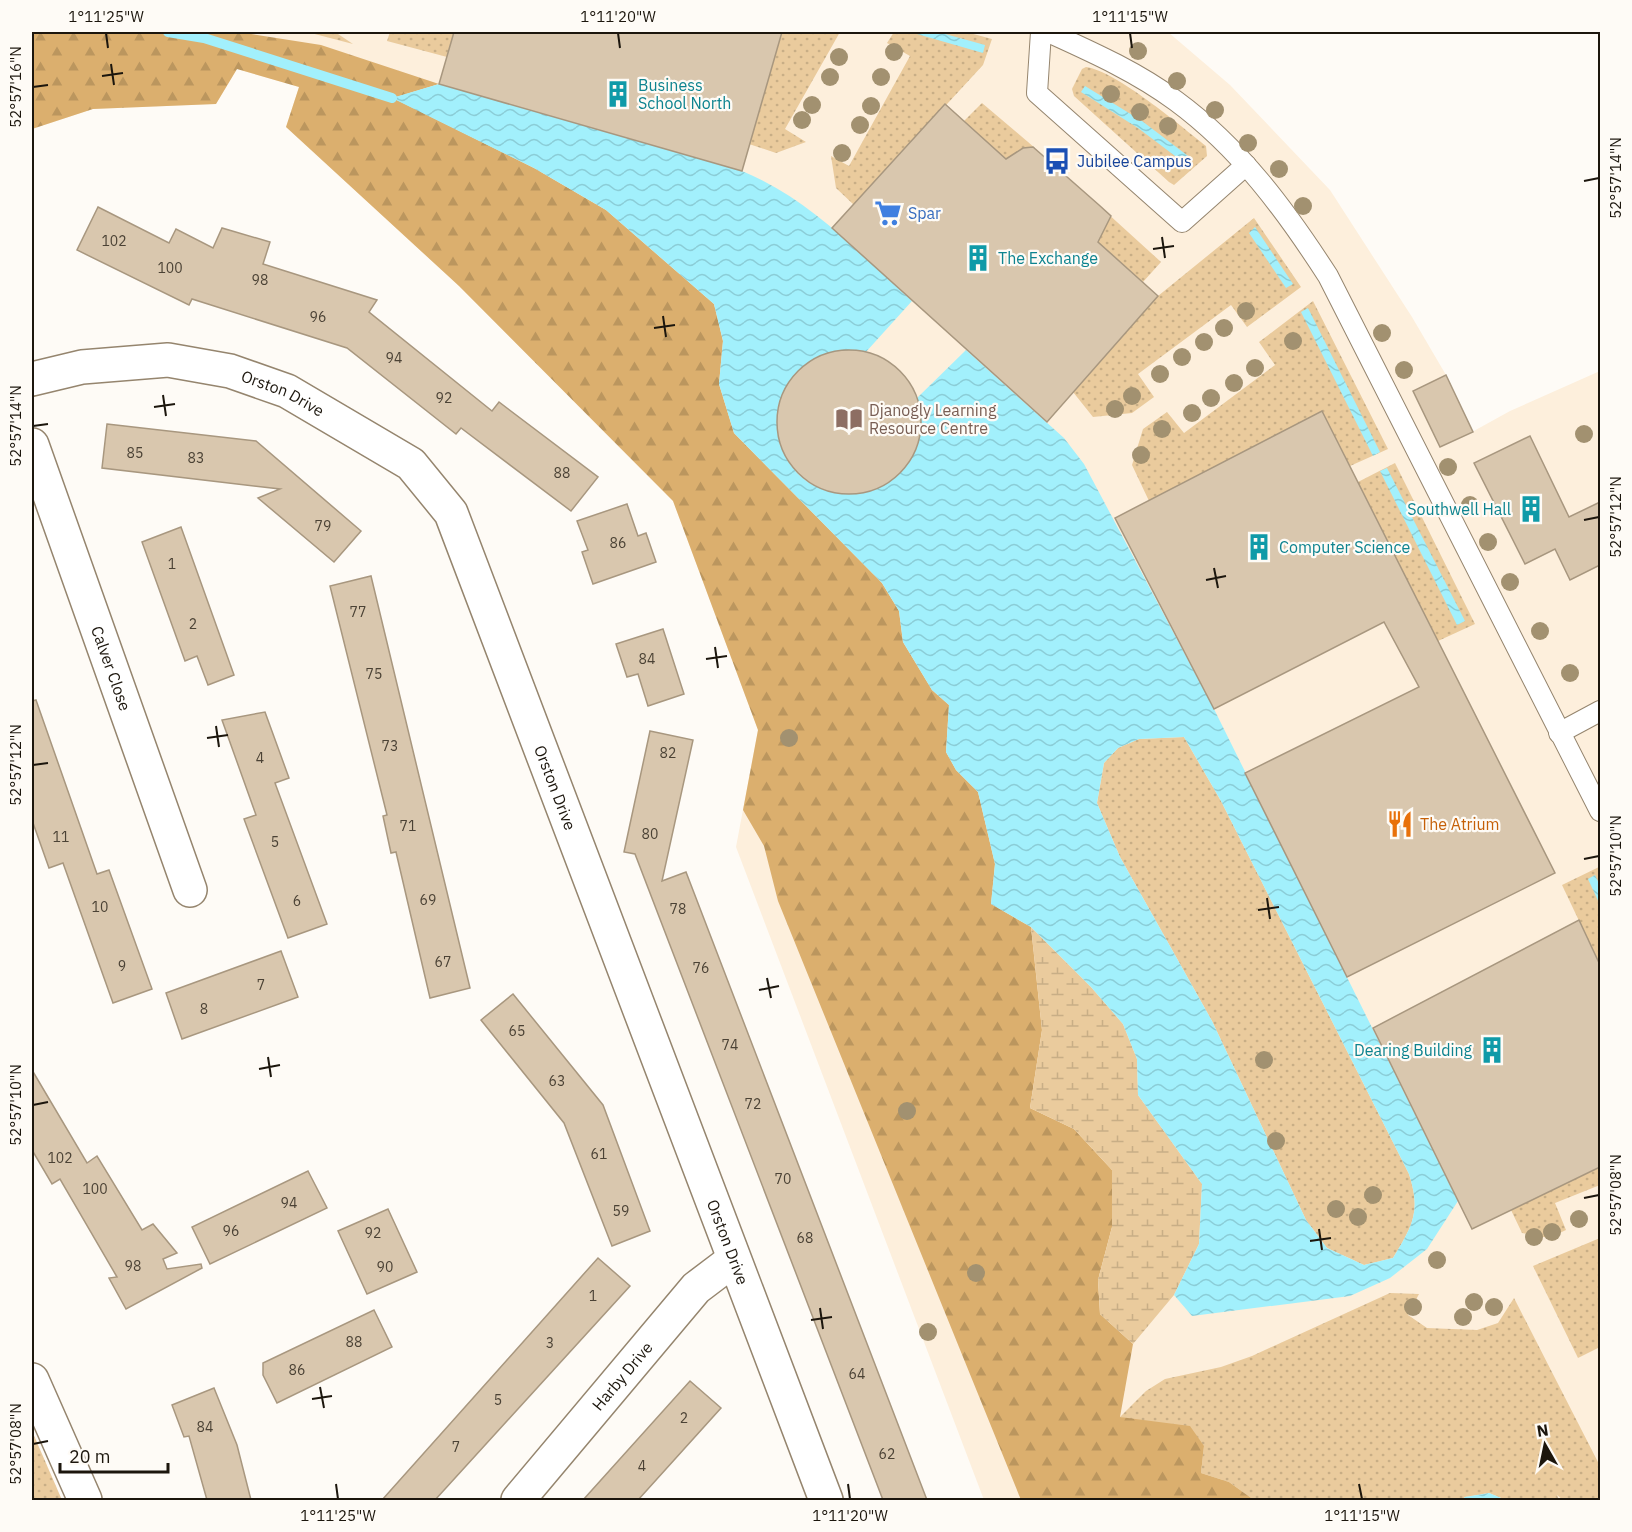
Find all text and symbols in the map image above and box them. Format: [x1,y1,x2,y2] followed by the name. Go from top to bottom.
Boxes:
[68,7,144,26] text: 1°11'25"W
[580,7,656,26] text: 1°11'20"W
[1092,7,1168,26] text: 1°11'15"W
[6,46,25,128] text: 52°57'16"N
[638,75,731,113] place label: Business School North
[603,79,633,109] building icon: Business School North
[1606,137,1625,219] text: 52°57'14"N
[1042,146,1072,176] bus stop icon: Jubilee Campus
[1077,151,1192,171] place label: Jubilee Campus
[873,198,903,228] supermarket icon: Spar
[908,203,941,223] place label: Spar
[101,232,127,250] house number: 102
[963,243,993,273] building icon: The Exchange
[998,248,1098,268] place label: The Exchange
[157,259,183,277] house number: 100
[252,271,268,289] house number: 98
[310,308,326,326] house number: 96
[386,349,402,367] house number: 94
[239,366,328,421] street label: Orston Drive
[6,385,25,467] text: 52°57'14"N
[436,389,452,407] house number: 92
[869,400,997,438] place label: Djanogly Learning Resource Centre
[834,404,864,434] library icon: Djanogly Learning Resource Centre
[127,444,143,462] house number: 85
[188,449,204,467] house number: 83
[554,464,570,482] house number: 88
[1606,476,1625,558] text: 52°57'12"N
[1516,494,1546,524] building icon: Southwell Hall
[1407,499,1511,519] place label: Southwell Hall
[315,517,331,535] house number: 79
[1244,532,1274,562] building icon: Computer Science
[610,534,626,552] house number: 86
[1279,537,1410,557] place label: Computer Science
[168,555,176,573] house number: 1
[350,603,366,621] house number: 77
[189,615,197,633] house number: 2
[87,623,136,714] street label: Calver Close
[639,650,655,668] house number: 84
[366,665,382,683] house number: 75
[6,724,25,806] text: 52°57'12"N
[382,737,398,755] house number: 73
[530,742,581,833] street label: Orston Drive
[660,744,676,762] house number: 82
[256,749,264,767] house number: 4
[1385,809,1415,839] restaurant icon: The Atrium
[1420,814,1500,834] place label: The Atrium
[1606,815,1625,897] text: 52°57'10"N
[400,817,416,835] house number: 71
[642,825,658,843] house number: 80
[53,828,69,846] house number: 11
[271,833,279,851] house number: 5
[420,891,436,909] house number: 69
[293,892,301,910] house number: 6
[92,898,108,916] house number: 10
[670,900,686,918] house number: 78
[435,953,451,971] house number: 67
[118,957,126,975] house number: 9
[693,959,709,977] house number: 76
[257,976,265,994] house number: 7
[200,1000,208,1018] house number: 8
[509,1022,525,1040] house number: 65
[1477,1035,1507,1065] building icon: Dearing Building
[722,1036,738,1054] house number: 74
[1354,1040,1473,1060] place label: Dearing Building
[6,1064,25,1146] text: 52°57'10"N
[549,1072,565,1090] house number: 63
[745,1095,761,1113] house number: 72
[591,1145,607,1163] house number: 61
[47,1149,73,1167] house number: 102
[1606,1154,1625,1236] text: 52°57'08"N
[775,1170,791,1188] house number: 70
[82,1180,108,1198] house number: 100
[281,1194,297,1212] house number: 94
[703,1197,753,1288] street label: Orston Drive
[613,1202,629,1220] house number: 59
[223,1222,239,1240] house number: 96
[365,1224,381,1242] house number: 92
[797,1229,813,1247] house number: 68
[125,1257,141,1275] house number: 98
[377,1258,393,1276] house number: 90
[589,1287,597,1305] house number: 1
[346,1333,362,1351] house number: 88
[546,1334,554,1352] house number: 3
[588,1337,657,1414] street label: Harby Drive
[289,1361,305,1379] house number: 86
[849,1365,865,1383] house number: 64
[494,1391,502,1409] house number: 5
[6,1403,25,1485] text: 52°57'08"N
[680,1409,688,1427] house number: 2
[1515,1415,1575,1475] north arrow
[197,1418,213,1436] house number: 84
[1535,1419,1550,1441] text: N
[60,1436,168,1474] scale bar
[452,1438,460,1456] house number: 7
[69,1445,111,1468] text: 20 m
[879,1445,895,1463] house number: 62
[638,1457,646,1475] house number: 4
[300,1506,376,1525] text: 1°11'25"W
[812,1506,888,1525] text: 1°11'20"W
[1324,1506,1400,1525] text: 1°11'15"W

